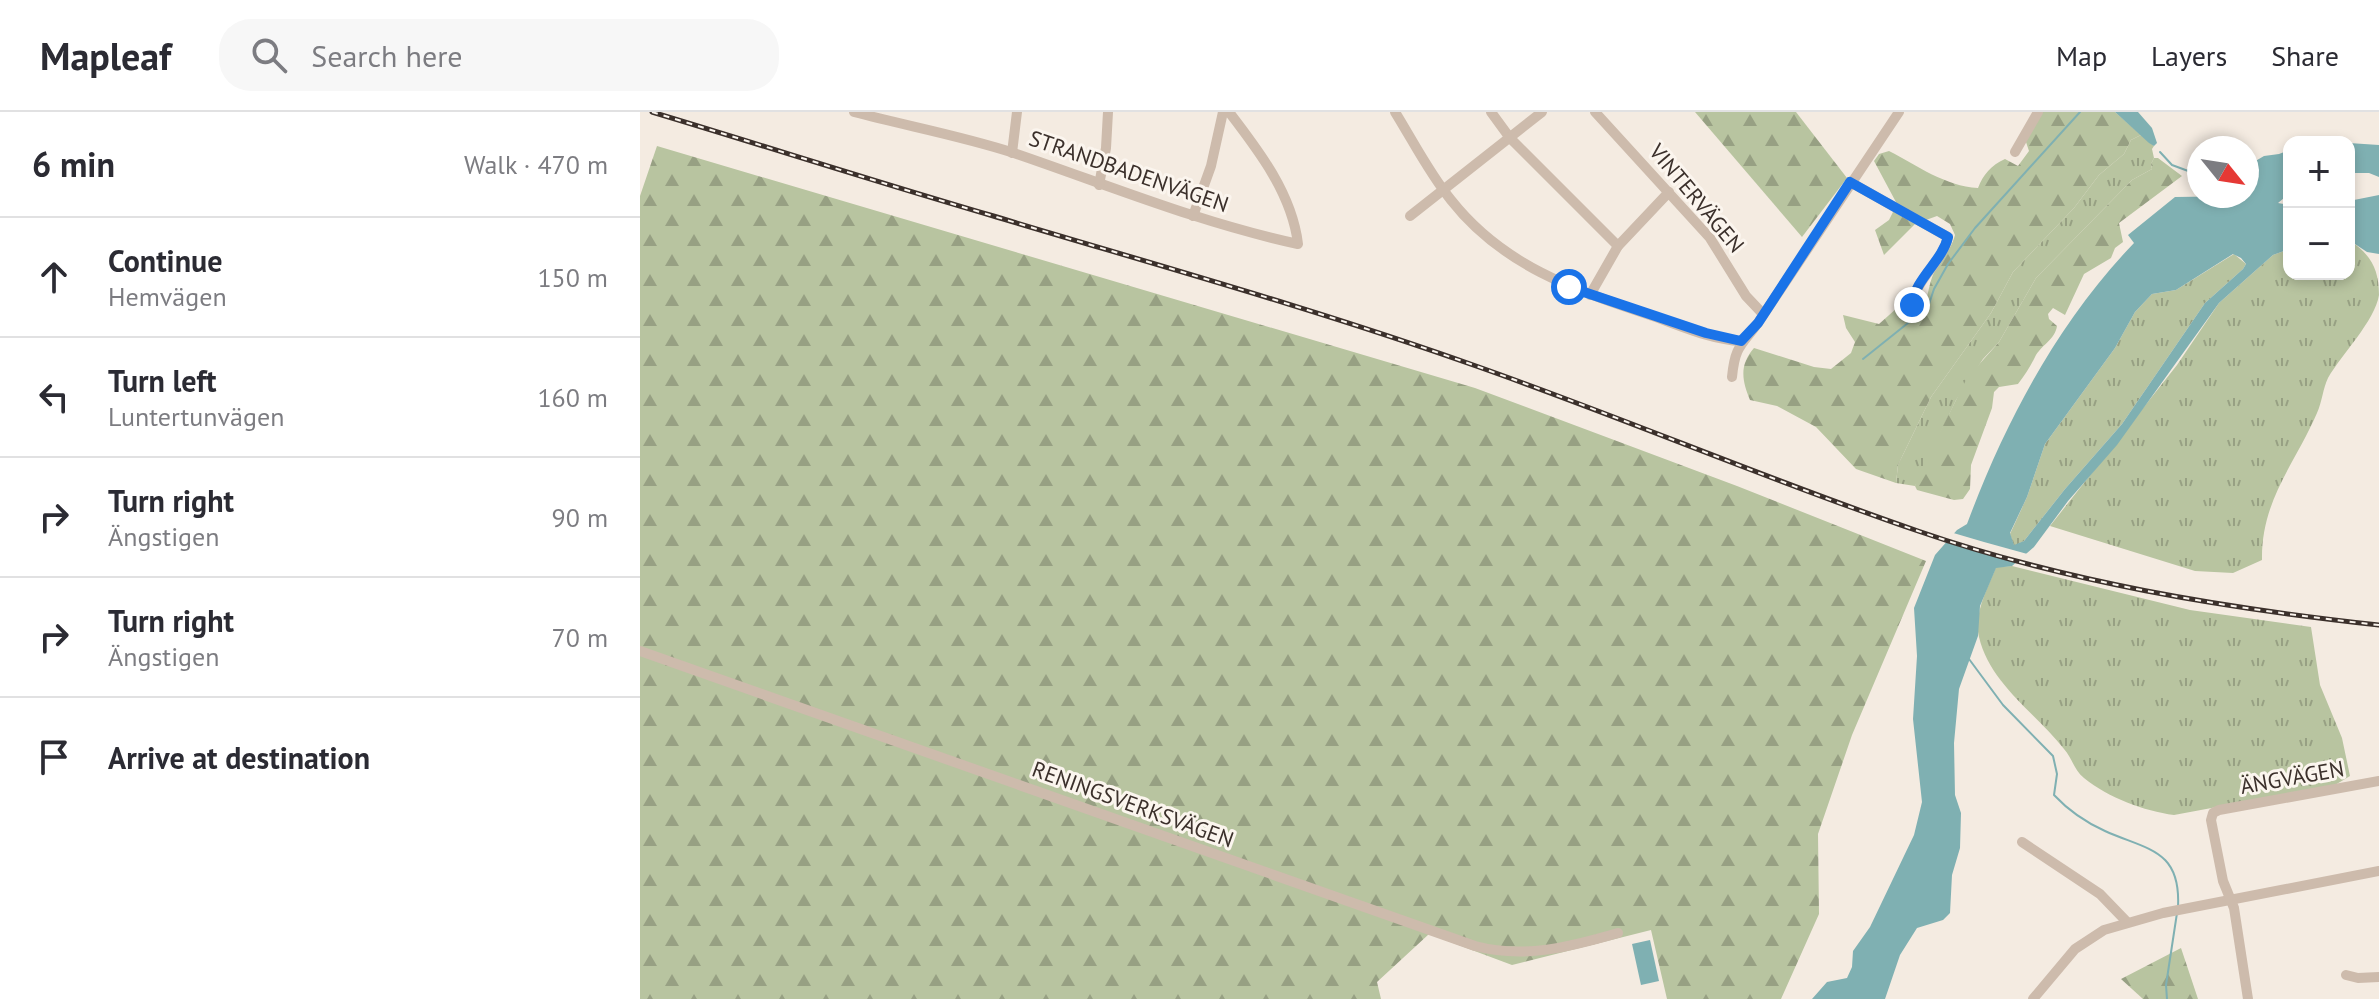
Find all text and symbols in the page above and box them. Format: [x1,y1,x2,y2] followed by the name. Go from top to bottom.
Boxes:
[219,19,779,91] search box
[40,31,171,80] text: Mapleaf
[247,33,291,77] icon: search
[311,36,463,75] text: Search here
[2056,37,2107,74] text: Map
[2151,37,2227,74] text: Layers
[2271,37,2339,74] text: Share
[1026,124,1232,218] street label: STRANDBADENVÄGEN
[2187,136,2259,208] north arrow
[2283,136,2355,280] map controls
[2283,136,2355,208] button: +
[1643,137,1751,258] street label: VINTERVÄGEN
[32,142,115,186] text: 6 min
[464,148,608,181] text: Walk · 470 m
[2283,208,2355,280] button: −
[108,241,222,280] text: Continue
[32,255,76,299] icon: ahead
[537,261,608,294] text: 150 m
[1551,269,1587,305] route start
[108,280,227,313] text: Hemvägen
[1894,287,1930,323] route end
[108,361,216,400] text: Turn left
[32,375,76,419] icon: left
[537,381,608,414] text: 160 m
[108,400,284,433] text: Luntertunvägen
[108,481,234,520] text: Turn right
[32,495,76,539] icon: right
[552,501,608,534] text: 90 m
[108,520,220,553] text: Ängstigen
[108,601,234,640] text: Turn right
[32,615,76,659] icon: right
[552,621,608,654] text: 70 m
[108,640,220,673] text: Ängstigen
[32,735,76,779] icon: arrive
[108,738,370,777] text: Arrive at destination
[2238,754,2346,800] street label: ÄNGVÄGEN
[1028,755,1238,853] street label: RENINGSVERKSVÄGEN

